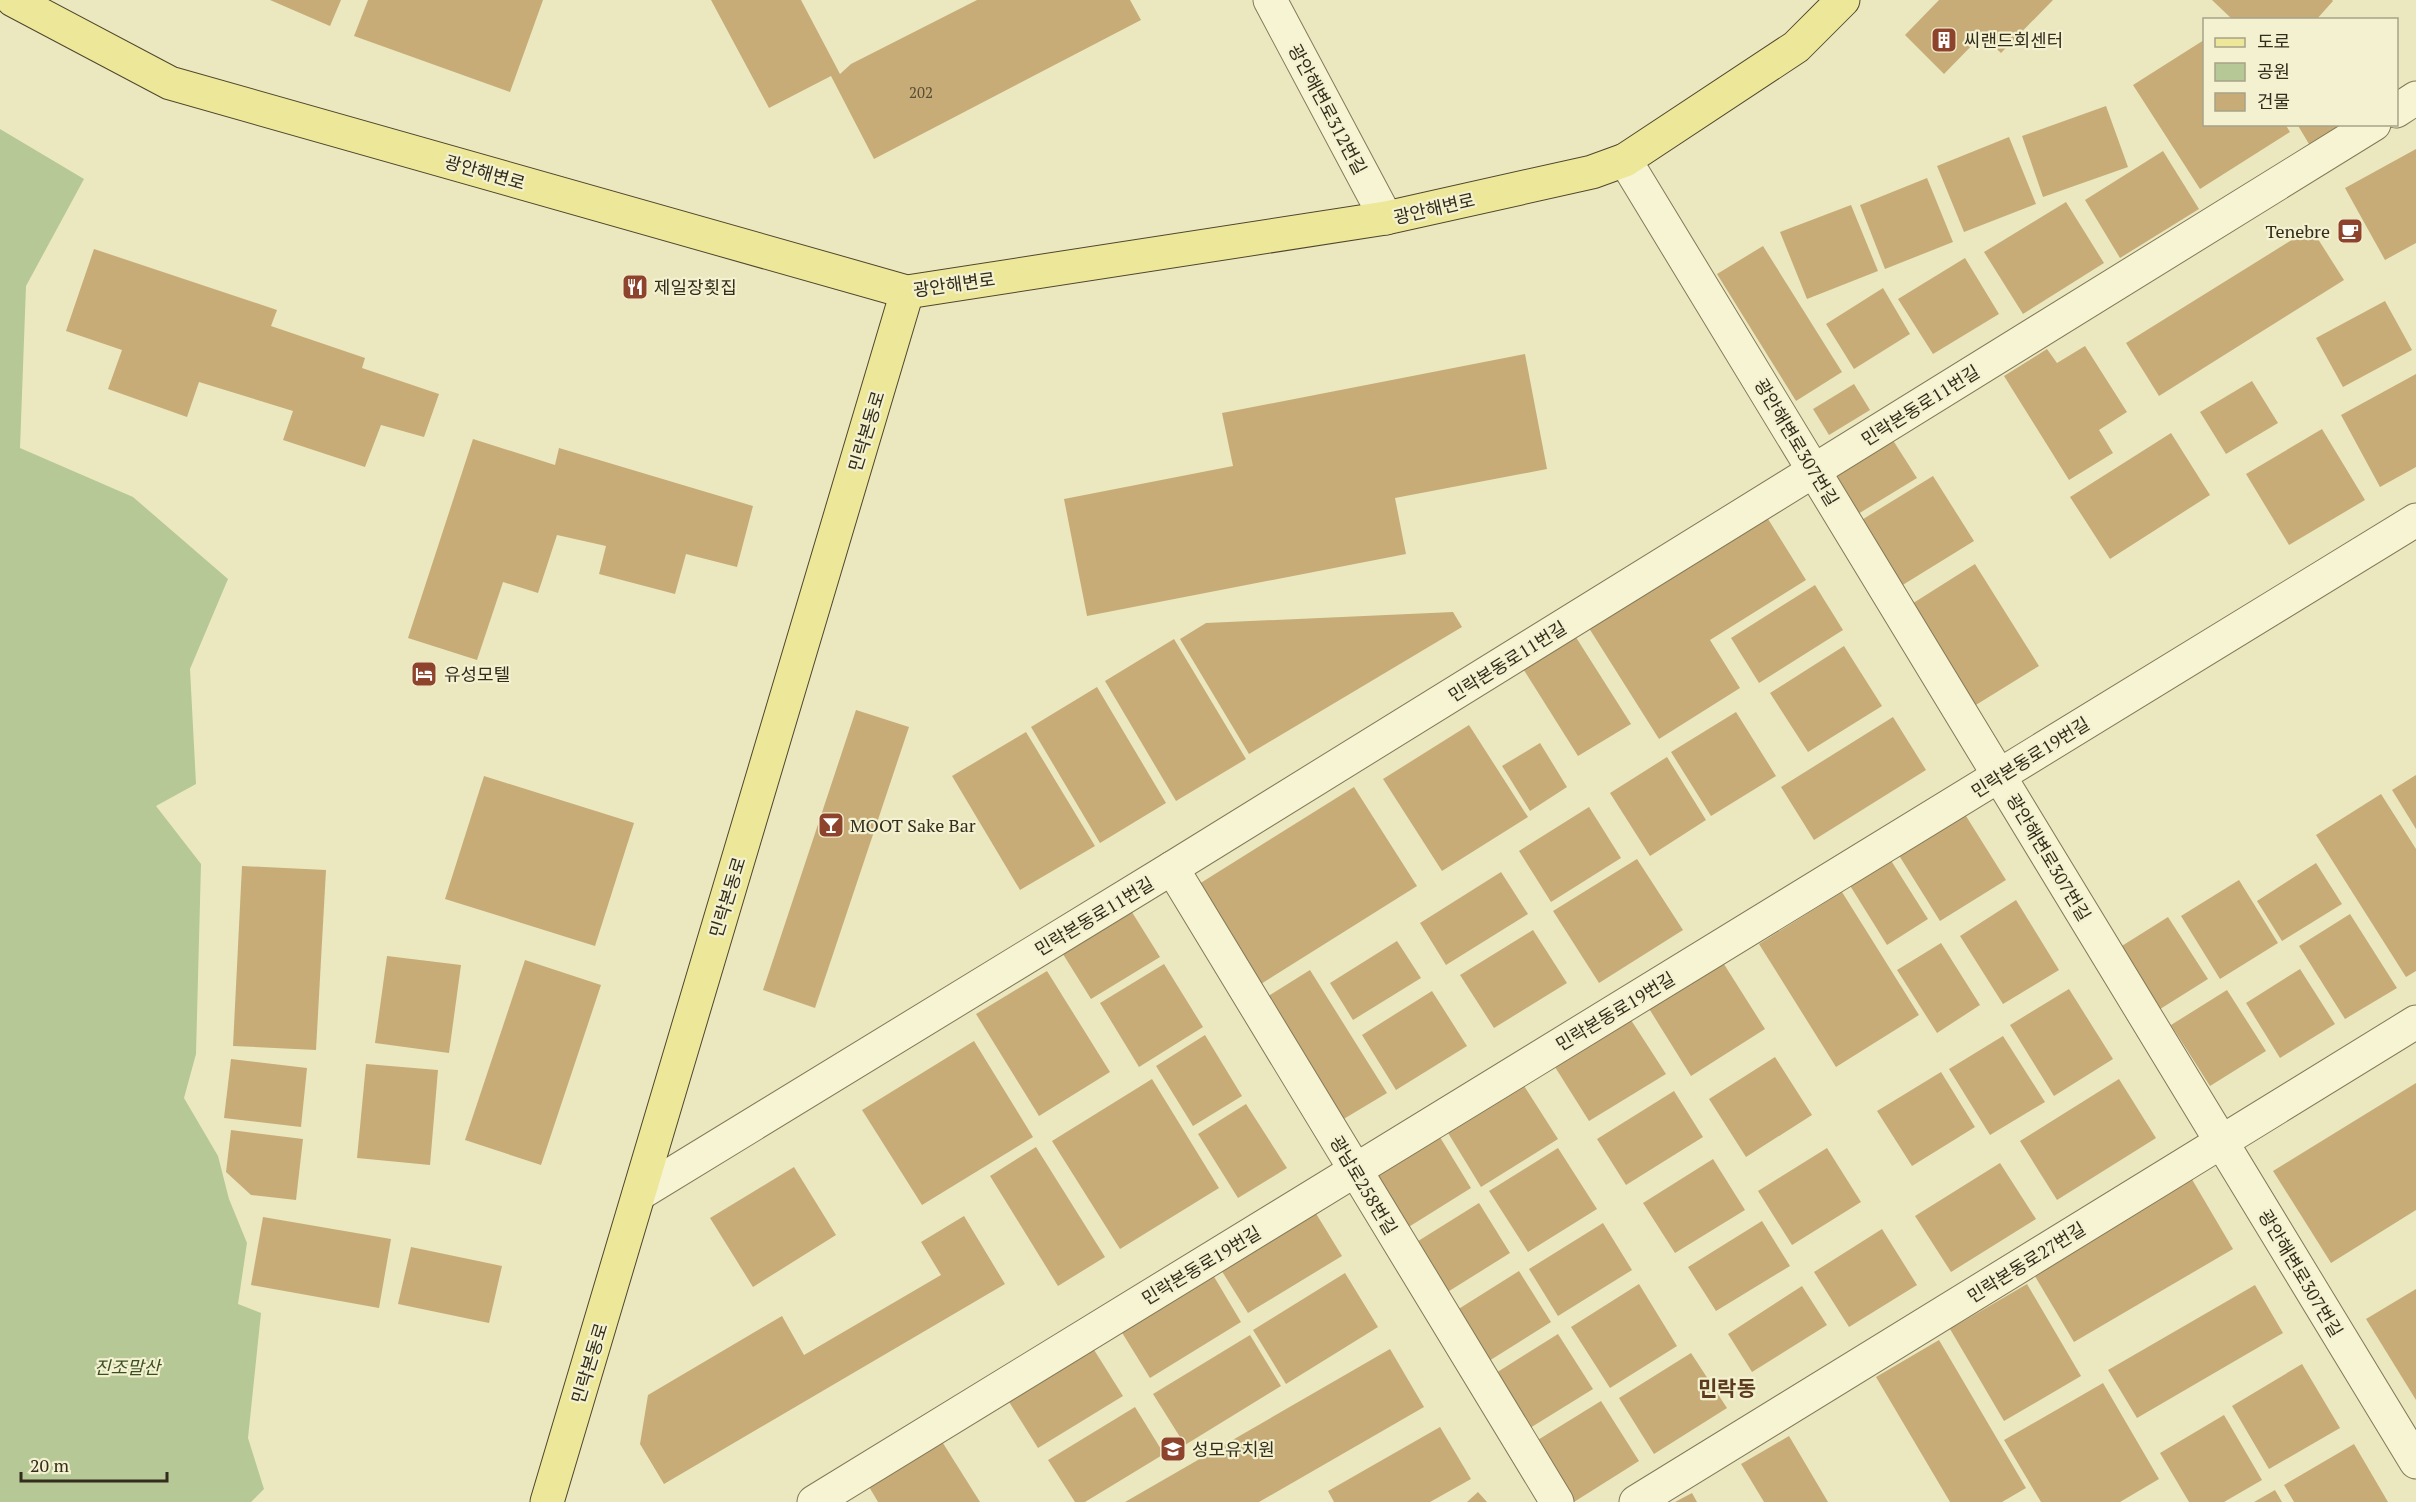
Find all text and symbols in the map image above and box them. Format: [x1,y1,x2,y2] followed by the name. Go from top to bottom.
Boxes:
[2203,18,2398,126] legend
[1929,25,1959,55] building icon: 씨랜드회센터
[1964,28,2063,52] place label: 씨랜드회센터
[2257,29,2290,53] text: 도로
[1283,39,1373,179] street label: 광안해변로312번길
[2257,59,2290,83] text: 공원
[909,82,933,102] house number: 202
[2257,89,2290,113] text: 건물
[442,149,528,195] street label: 광안해변로
[1391,187,1477,229] street label: 광안해변로
[2335,216,2365,246] cafe icon: Tenebre
[2265,219,2330,243] place label: Tenebre
[911,266,997,302] street label: 광안해변로
[620,272,650,302] restaurant icon: 제일장횟집
[654,275,737,299] place label: 제일장횟집
[1856,359,1984,451] street label: 민락본동로11번길
[1749,374,1845,510] street label: 광안해변로307번길
[842,388,890,474] street label: 민락본동로
[1443,615,1571,707] street label: 민락본동로11번길
[409,659,439,689] hotel icon: 유성모텔
[444,662,510,686] place label: 유성모텔
[1966,711,2094,803] street label: 민락본동로19번길
[2001,789,2097,925] street label: 광안해변로307번길
[816,810,846,840] bar icon: MOOT Sake Bar
[850,813,976,837] place label: MOOT Sake Bar
[703,854,751,940] street label: 민락본동로
[1030,871,1158,961] street label: 민락본동로11번길
[1551,966,1679,1056] street label: 민락본동로19번길
[1325,1131,1403,1239] street label: 광남로258번길
[2253,1205,2349,1341] street label: 광안해변로307번길
[1962,1216,2090,1308] street label: 민락본동로27번길
[1137,1220,1265,1310] street label: 민락본동로19번길
[565,1320,613,1406] street label: 민락본동로
[94,1355,163,1379] park label: 진조말산
[1698,1374,1756,1402] district label: 민락동
[1158,1434,1188,1464] school or university icon: 성모유치원
[1192,1437,1275,1461] place label: 성모유치원
[21,1445,166,1483] scale bar
[30,1453,70,1477] text: 20 m

